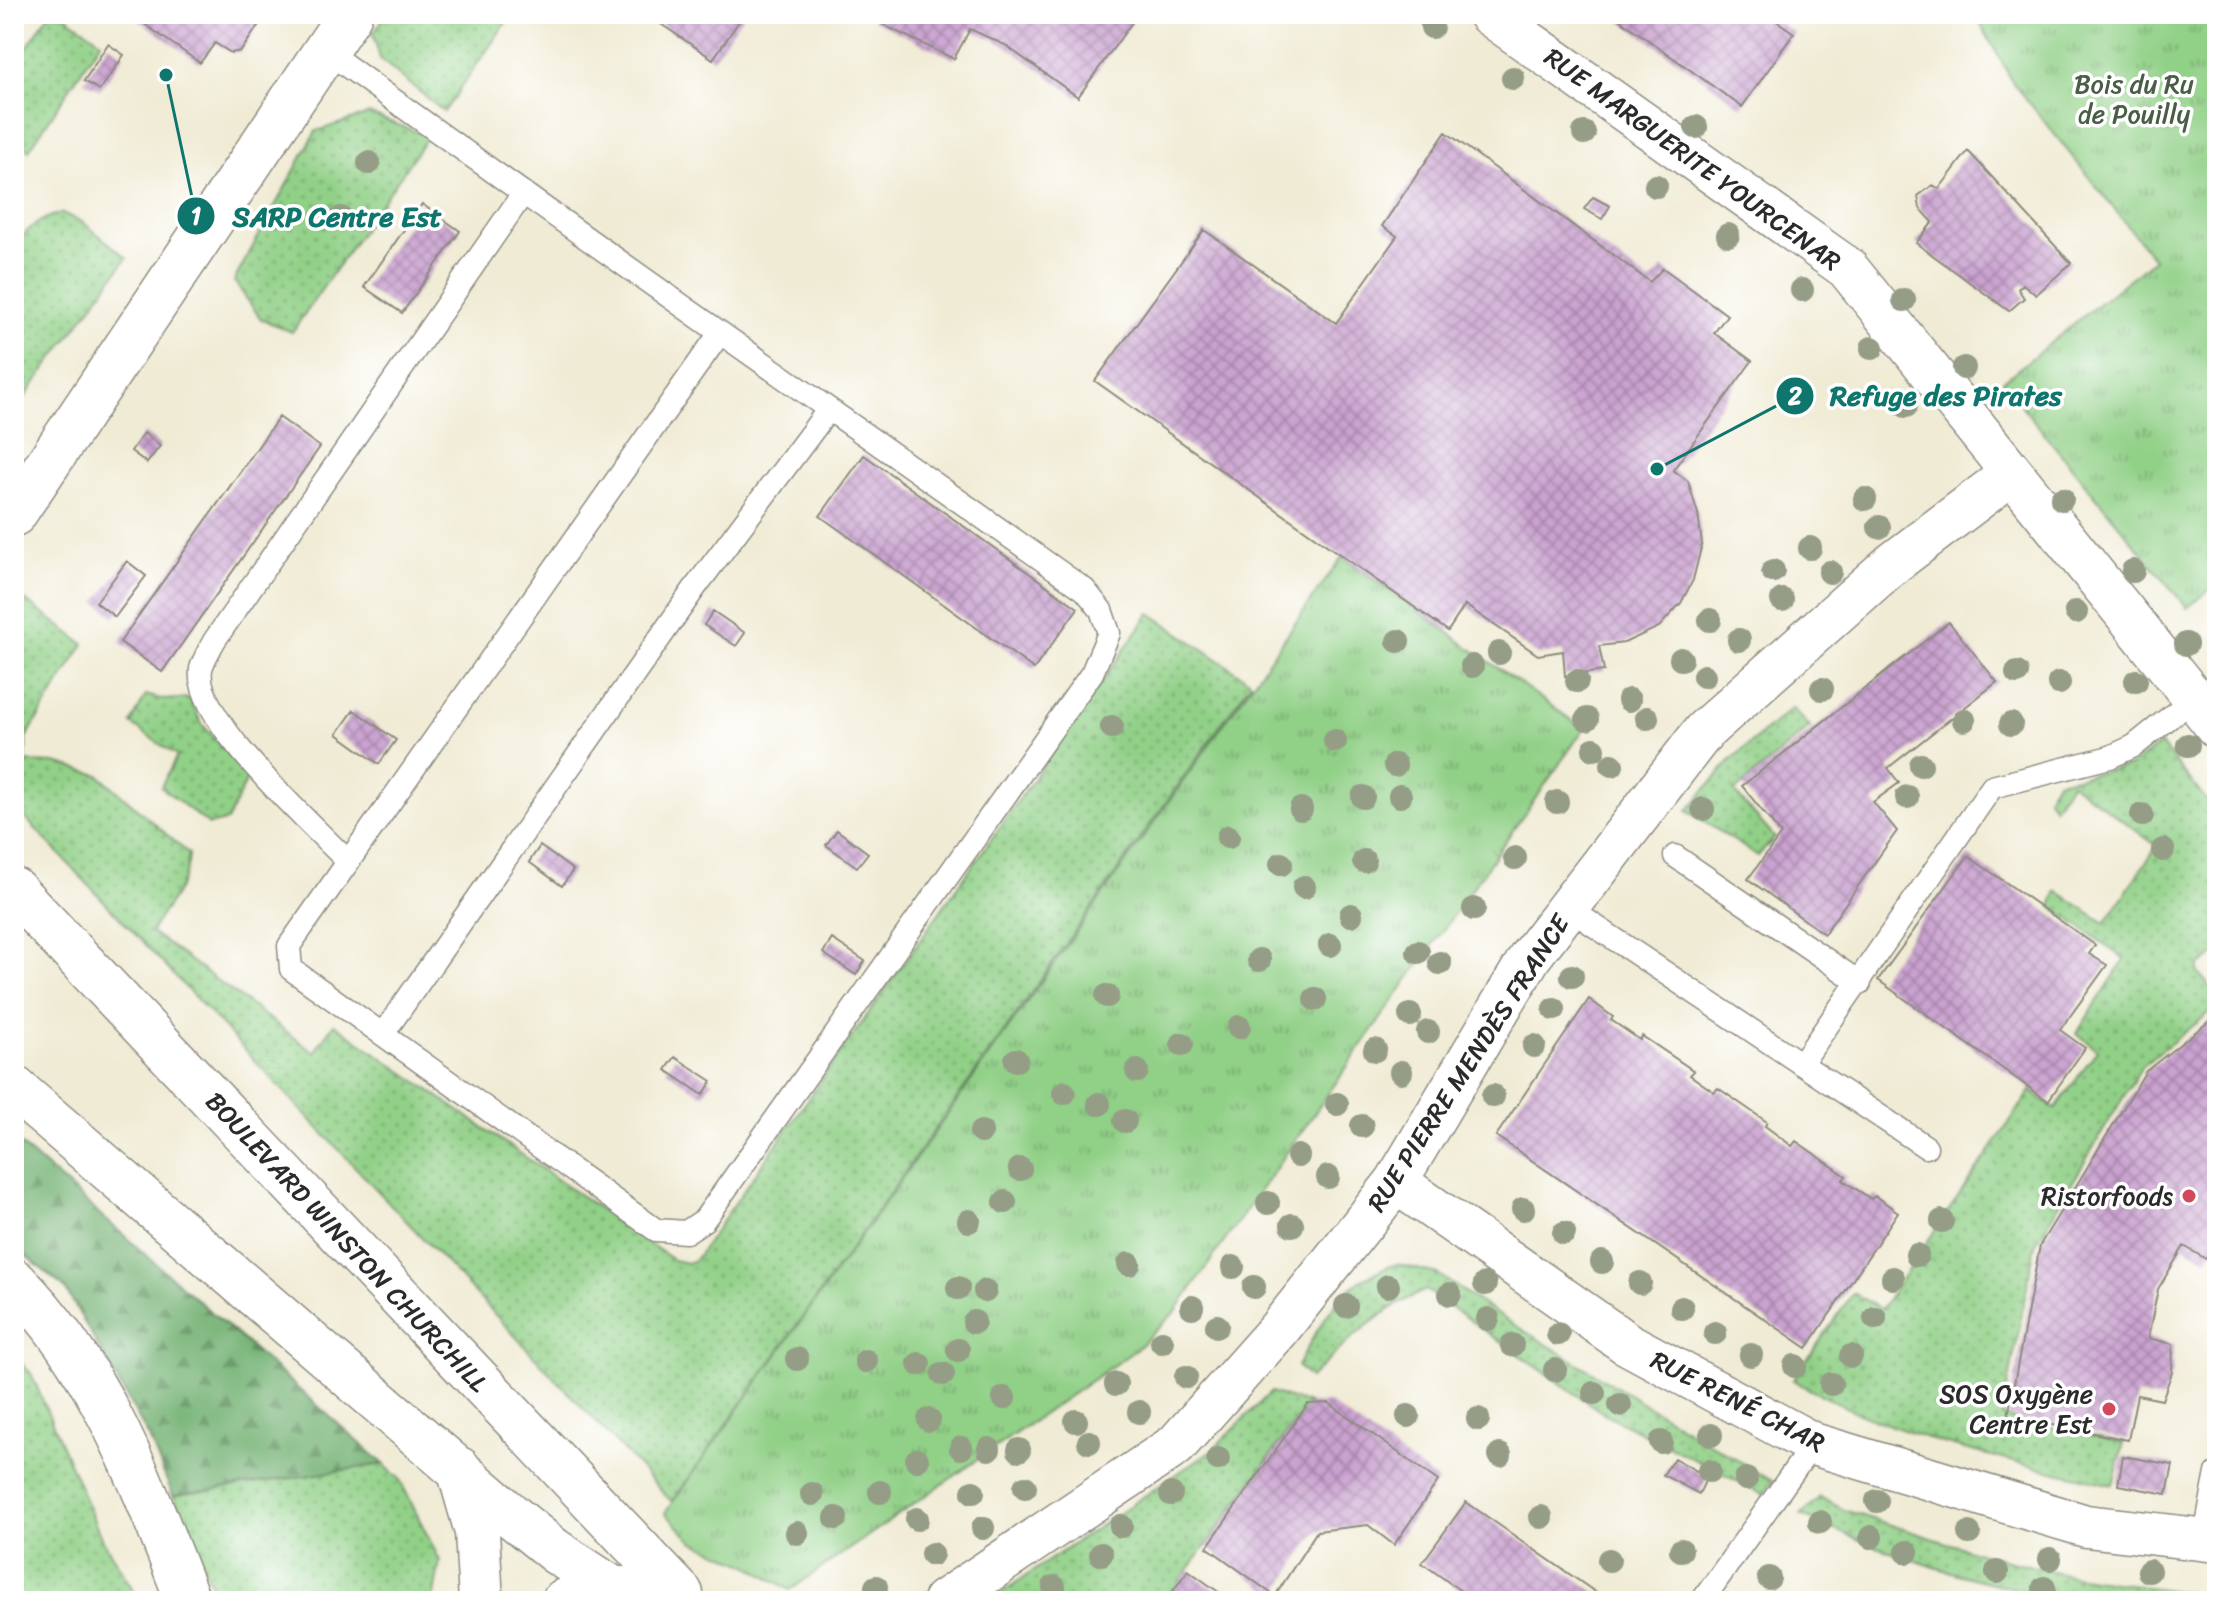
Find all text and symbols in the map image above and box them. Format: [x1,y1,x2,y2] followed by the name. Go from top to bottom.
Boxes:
[1534,35,1852,283] street label: RUE MARGUERITE YOURCENAR
[2074,61,2194,137] park label: Bois du Ru de Pouilly
[176,190,457,242] callout: SARP Centre Est
[231,192,442,241] text: SARP Centre Est
[191,195,201,237] text: 1
[1775,370,2077,422] callout: Refuge des Pirates
[1829,371,2063,420] text: Refuge des Pirates
[1787,375,1802,417] text: 2
[1354,903,1583,1221] street label: RUE PIERRE MENDÈS FRANCE
[194,1080,500,1404] street label: BOULEVARD WINSTON CHURCHILL
[2041,1173,2173,1219] place label: Ristorfoods
[2180,1187,2198,1205] marker: Ristorfoods
[1642,1337,1834,1465] street label: RUE RENÉ CHAR
[1939,1371,2093,1447] place label: SOS Oxygène Centre Est
[2100,1400,2118,1418] marker: SOS Oxygène Centre Est

